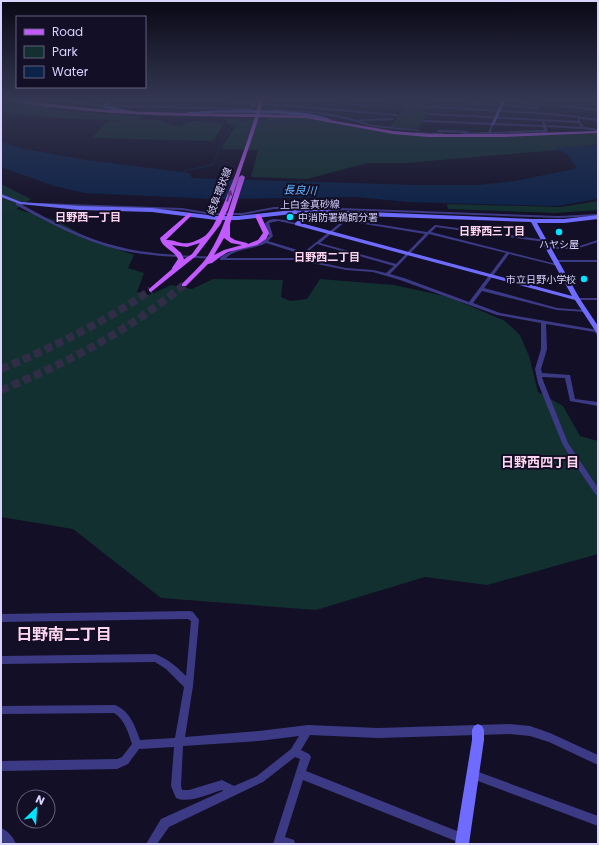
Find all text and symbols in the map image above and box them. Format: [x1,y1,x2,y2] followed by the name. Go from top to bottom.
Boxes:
[16,16,146,88] legend
[52,23,83,40] text: Road
[52,43,79,60] text: Park
[52,63,89,80] text: Water
[204,165,235,217] street label: 岐阜環状線
[283,181,318,199] water label: 長良川
[227,189,233,201] one-way arrow
[280,196,340,213] street label: 上白金真砂線
[55,209,121,225] district label: 日野西一丁目
[298,210,378,225] place label: 中消防署鵜飼分署
[285,212,295,222] marker: 中消防署鵜飼分署
[459,223,525,239] district label: 日野西三丁目
[554,227,564,237] marker: ハヤシ屋
[539,237,579,252] place label: ハヤシ屋
[294,249,360,265] district label: 日野西二丁目
[506,272,576,287] place label: 市立日野小学校
[579,274,589,284] marker: 市立日野小学校
[501,453,579,472] district label: 日野西四丁目
[16,623,112,646] district label: 日野南二丁目
[16,789,56,829] north arrow
[33,791,47,809] text: N

